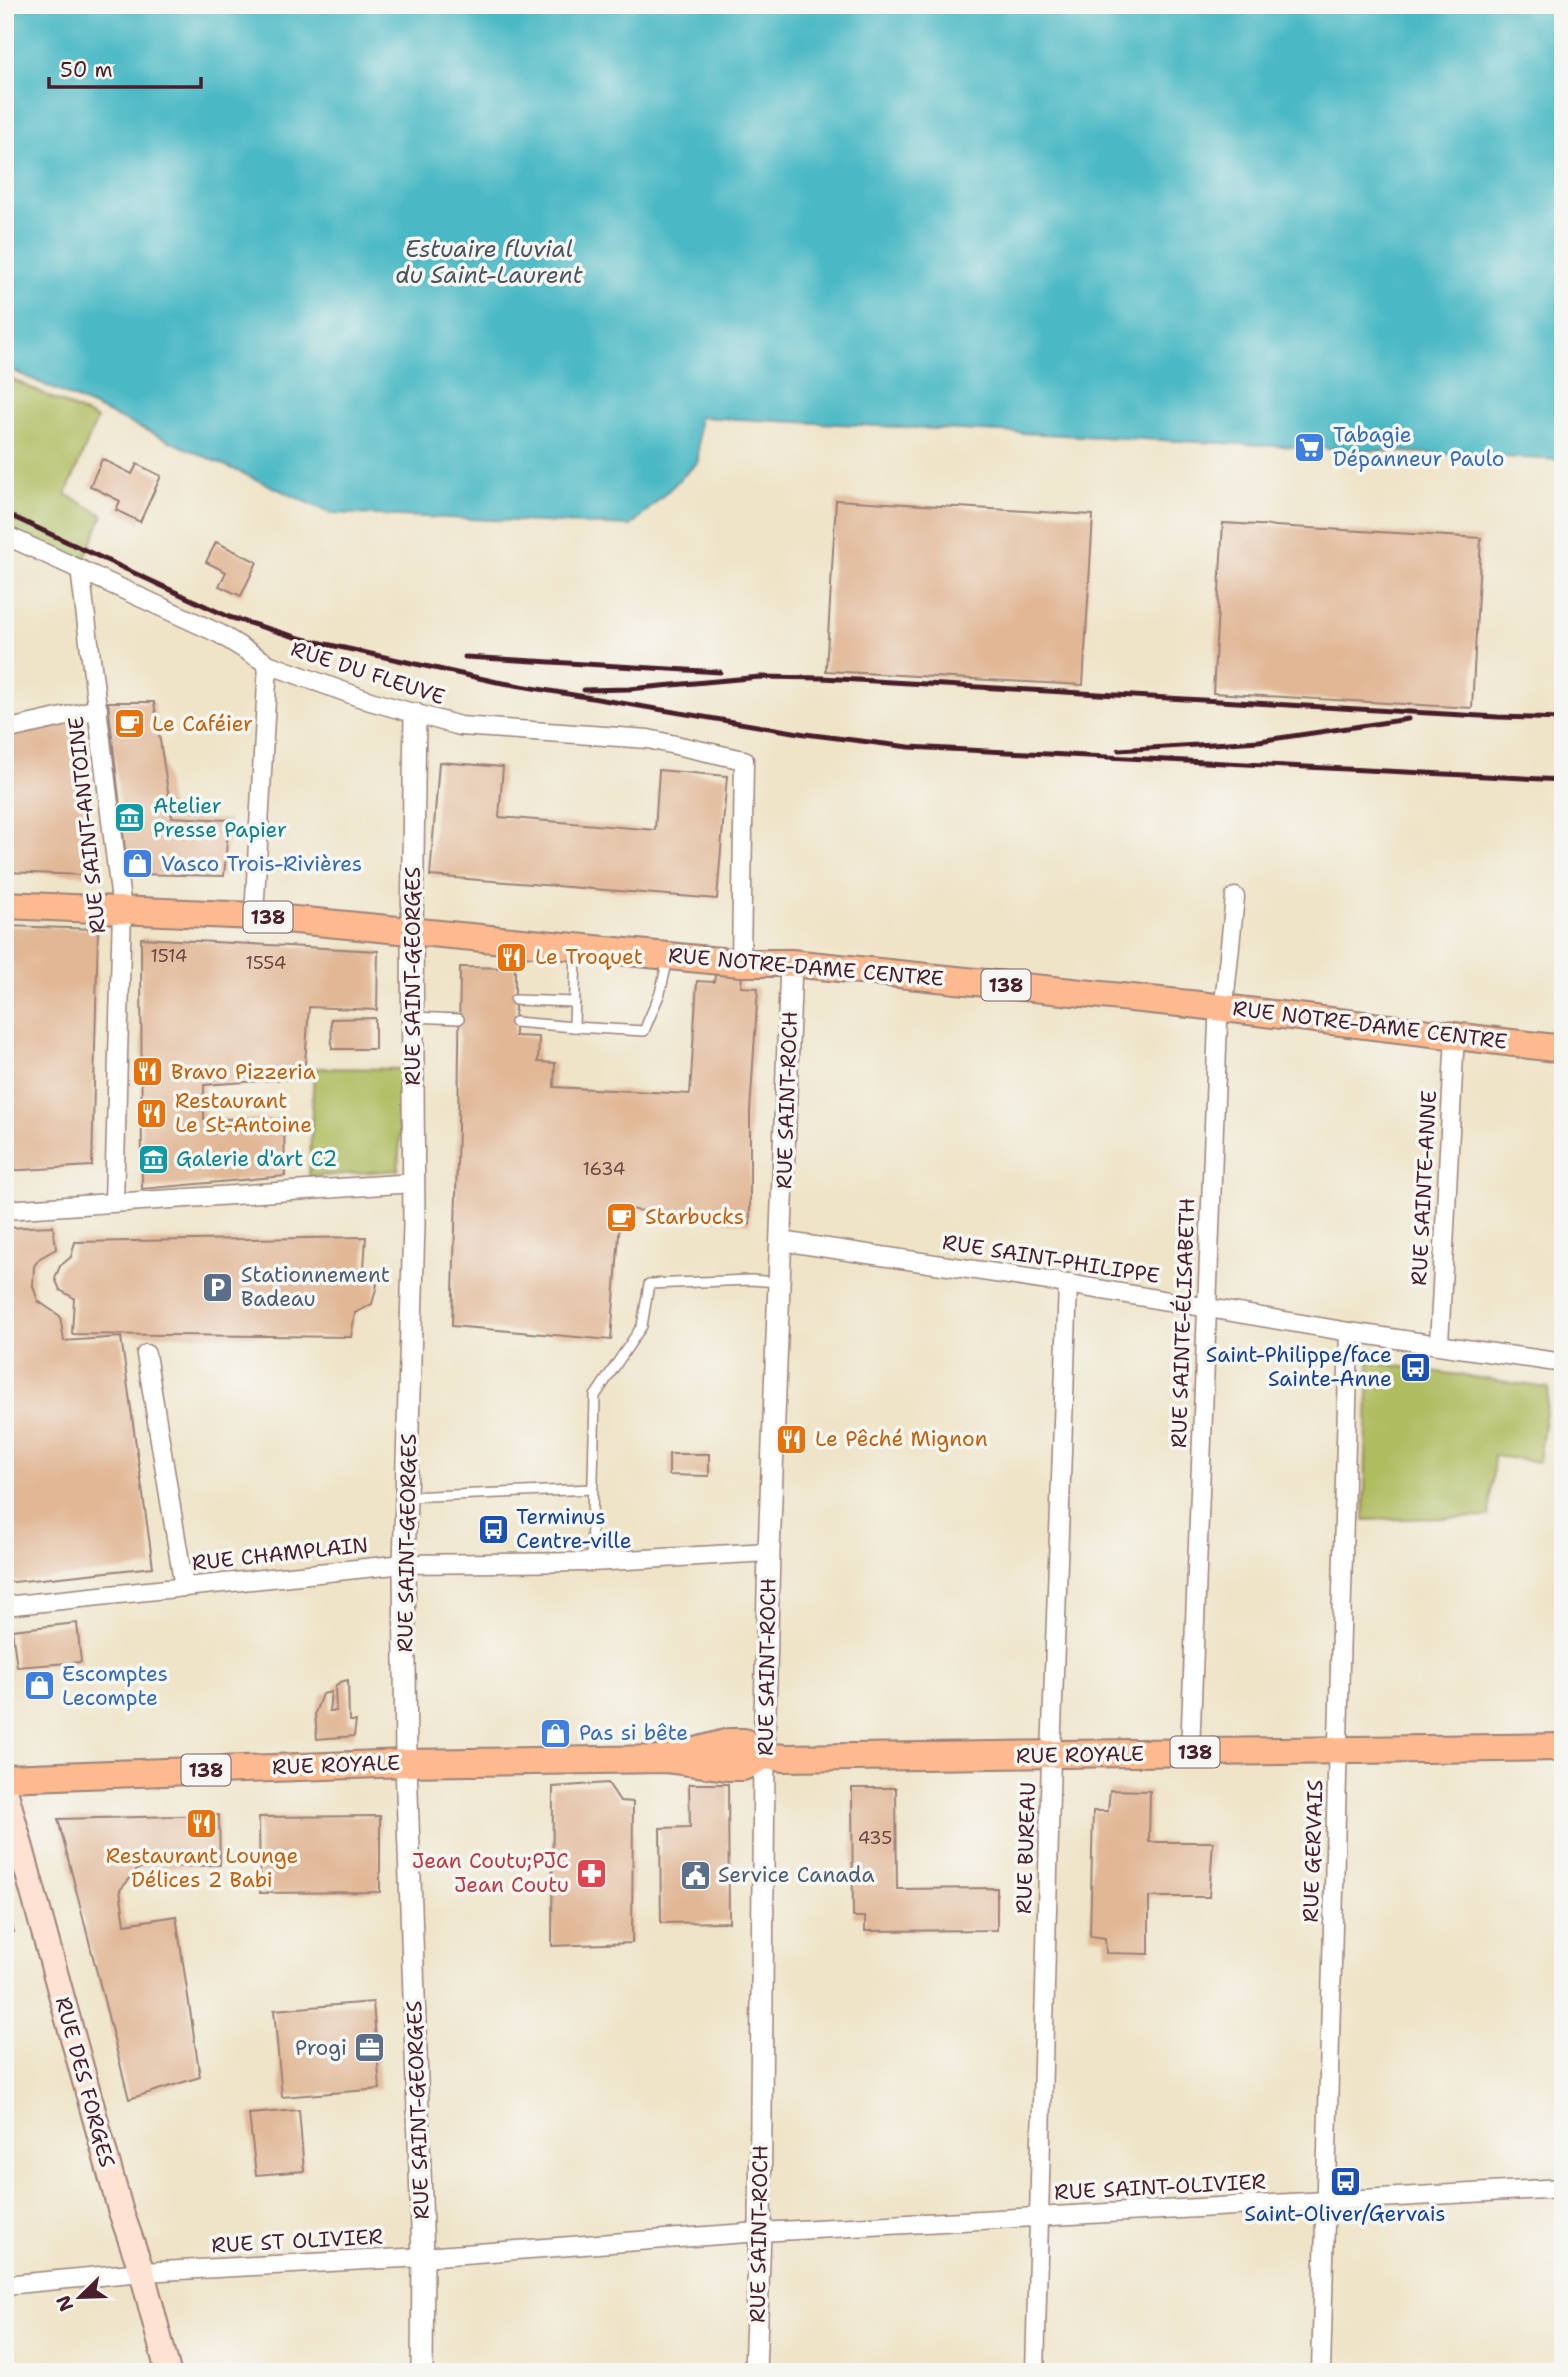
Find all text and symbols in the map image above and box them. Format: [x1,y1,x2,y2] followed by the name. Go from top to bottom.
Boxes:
[49,46,201,90] scale bar
[60,56,113,84] text: 50 m
[395,234,583,290] water label: Estuaire fluvial du Saint-Laurent
[1333,421,1505,473] place label: Tabagie Dépanneur Paulo
[1293,430,1327,464] supermarket icon: Tabagie Dépanneur Paulo
[287,635,449,711] street label: RUE DU FLEUVE
[112,707,146,741] cafe icon: Le Caféier
[152,710,253,738] place label: Le Caféier
[62,715,112,935] street label: RUE SAINT-ANTOINE
[153,792,287,844] place label: Atelier Presse Papier
[113,801,147,835] museum icon: Atelier Presse Papier
[121,847,155,881] shop icon: Vasco Trois-Rivières
[161,850,362,878] place label: Vasco Trois-Rivières
[399,867,427,1085] street label: RUE SAINT-GEORGES
[244,902,292,932] road number: 138
[495,940,529,974] restaurant icon: Le Troquet
[667,941,945,993] street label: RUE NOTRE-DAME CENTRE
[535,943,643,971] place label: Le Troquet
[151,944,187,968] house number: 1514
[246,951,286,975] house number: 1554
[982,970,1030,1001] road number: 138
[1231,994,1509,1056] street label: RUE NOTRE-DAME CENTRE
[770,1011,804,1189] street label: RUE SAINT-ROCH
[131,1055,165,1089] restaurant icon: Bravo Pizzeria
[171,1058,316,1086] place label: Bravo Pizzeria
[175,1087,312,1139] place label: Restaurant Le St-Antoine
[1405,1090,1443,1286] street label: RUE SAINTE-ANNE
[135,1096,169,1130] restaurant icon: Restaurant Le St-Antoine
[136,1142,170,1176] museum icon: Galerie d'art C2
[176,1145,337,1173] place label: Galerie d'art C2
[583,1157,625,1181] house number: 1634
[1164,1197,1201,1449] street label: RUE SAINTE-ÉLISABETH
[605,1200,639,1234] cafe icon: Starbucks
[645,1203,744,1231] place label: Starbucks
[940,1228,1162,1290] street label: RUE SAINT-PHILIPPE
[241,1261,390,1313] place label: Stationnement Badeau
[201,1270,235,1304] parking icon: Stationnement Badeau
[1206,1341,1392,1393] place label: Saint-Philippe/face Sainte-Anne
[1398,1350,1432,1384] bus stop icon: Saint-Philippe/face Sainte-Anne
[775,1422,809,1456] restaurant icon: Le Pêché Mignon
[815,1425,988,1453] place label: Le Pêché Mignon
[391,1433,423,1653] street label: RUE SAINT-GEORGES
[516,1503,632,1555] place label: Terminus Centre-ville
[476,1512,510,1546] bus stop icon: Terminus Centre-ville
[191,1531,369,1577] street label: RUE CHAMPLAIN
[751,1578,783,1756] street label: RUE SAINT-ROCH
[62,1660,168,1712] place label: Escomptes Lecompte
[22,1669,56,1703] shop icon: Escomptes Lecompte
[539,1716,573,1750] shop icon: Pas si bête
[579,1719,688,1747] place label: Pas si bête
[1170,1736,1220,1768] road number: 138
[1016,1740,1144,1770] street label: RUE ROYALE
[271,1749,401,1781] street label: RUE ROYALE
[182,1754,230,1786] road number: 138
[1297,1779,1329,1923] street label: RUE GERVAIS
[1010,1782,1042,1914] street label: RUE BUREAU
[185,1807,219,1841] restaurant icon: Restaurant Lounge Délices 2 Babi
[858,1826,892,1850] house number: 435
[106,1842,298,1894] place label: Restaurant Lounge Délices 2 Babi
[412,1847,569,1899] place label: Jean Coutu;PJC Jean Coutu
[575,1856,609,1890] pharmacy icon: Jean Coutu;PJC Jean Coutu
[678,1858,712,1892] public building icon: Service Canada
[718,1861,874,1889] place label: Service Canada
[49,1994,121,2170] street label: RUE DES FORGES
[400,2000,436,2220] street label: RUE SAINT-GEORGES
[353,2031,387,2065] office icon: Progi
[295,2034,347,2062] place label: Progi
[743,2145,775,2323] street label: RUE SAINT-ROCH
[1328,2165,1362,2199] bus stop icon: Saint-Oliver/Gervais
[1053,2167,1267,2207] street label: RUE SAINT-OLIVIER
[1244,2200,1446,2228] place label: Saint-Oliver/Gervais
[211,2223,383,2259] street label: RUE ST OLIVIER
[46,2262,116,2332] north arrow
[50,2292,79,2315] text: N

